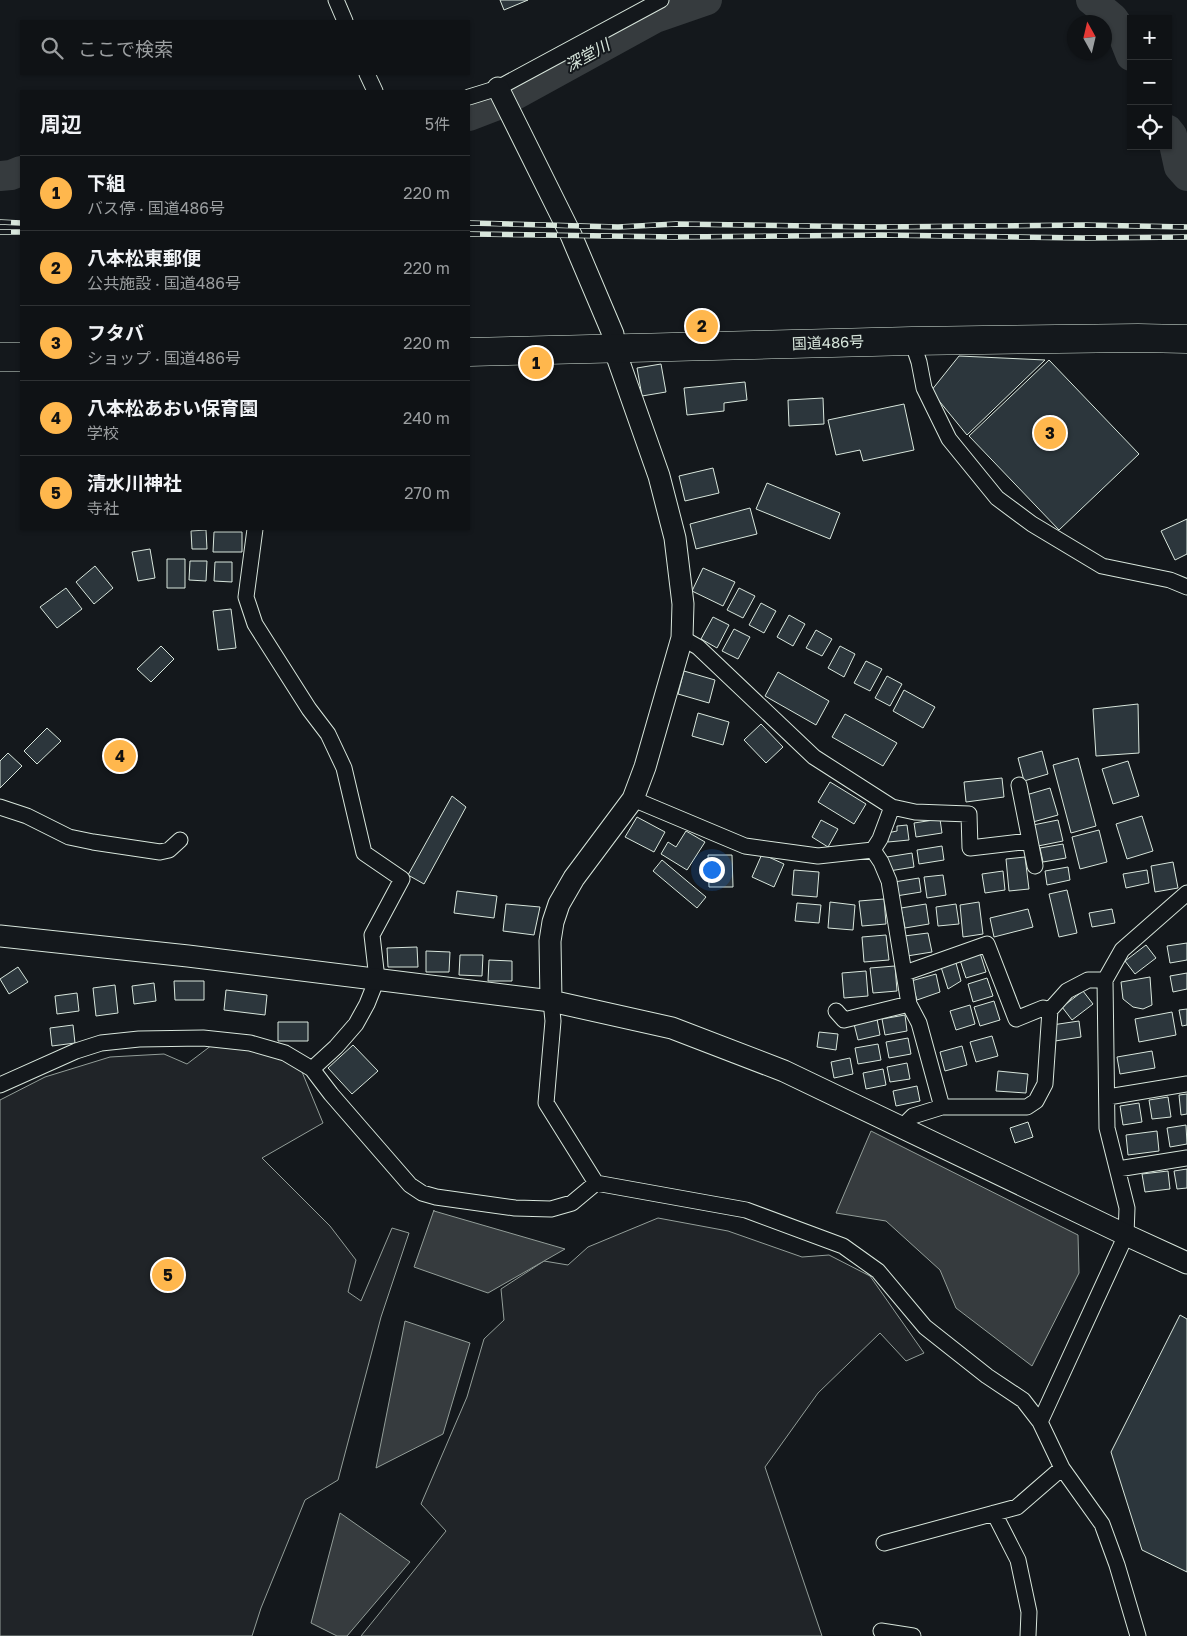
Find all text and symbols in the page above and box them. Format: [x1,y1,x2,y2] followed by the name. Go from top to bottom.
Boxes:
[1067,15,1112,60] north arrow
[1127,15,1172,150] map controls
[1127,15,1172,60] button: +
[20,20,470,75] search box
[38,34,66,62] icon: search
[561,34,615,75] water label: 深堂川
[78,37,173,60] text: ここで検索
[1127,60,1172,105] button: −
[1127,105,1172,150] button: locate
[40,111,82,137] text: 周辺
[425,114,450,134] text: 5件
[87,171,125,194] text: 下組
[52,183,60,203] text: 1
[403,183,450,203] text: 220 m
[87,198,225,218] text: バス停 · 国道486号
[87,246,201,269] text: 八本松東郵便
[51,258,61,278] text: 2
[403,258,450,278] text: 220 m
[87,273,241,293] text: 公共施設 · 国道486号
[686,307,718,345] pin: 2
[87,321,144,344] text: フタバ
[791,332,864,352] street label: 国道486号
[51,333,61,353] text: 3
[403,333,450,353] text: 220 m
[520,344,552,382] pin: 1
[87,348,241,368] text: ショップ · 国道486号
[87,396,258,419] text: 八本松あおい保育園
[51,408,61,428] text: 4
[403,408,450,428] text: 240 m
[1034,414,1066,452] pin: 3
[87,423,119,443] text: 学校
[87,471,182,494] text: 清水川神社
[51,483,61,503] text: 5
[404,483,450,503] text: 270 m
[87,498,119,518] text: 寺社
[104,737,136,775] pin: 4
[699,857,725,883] your location
[152,1256,184,1294] pin: 5

